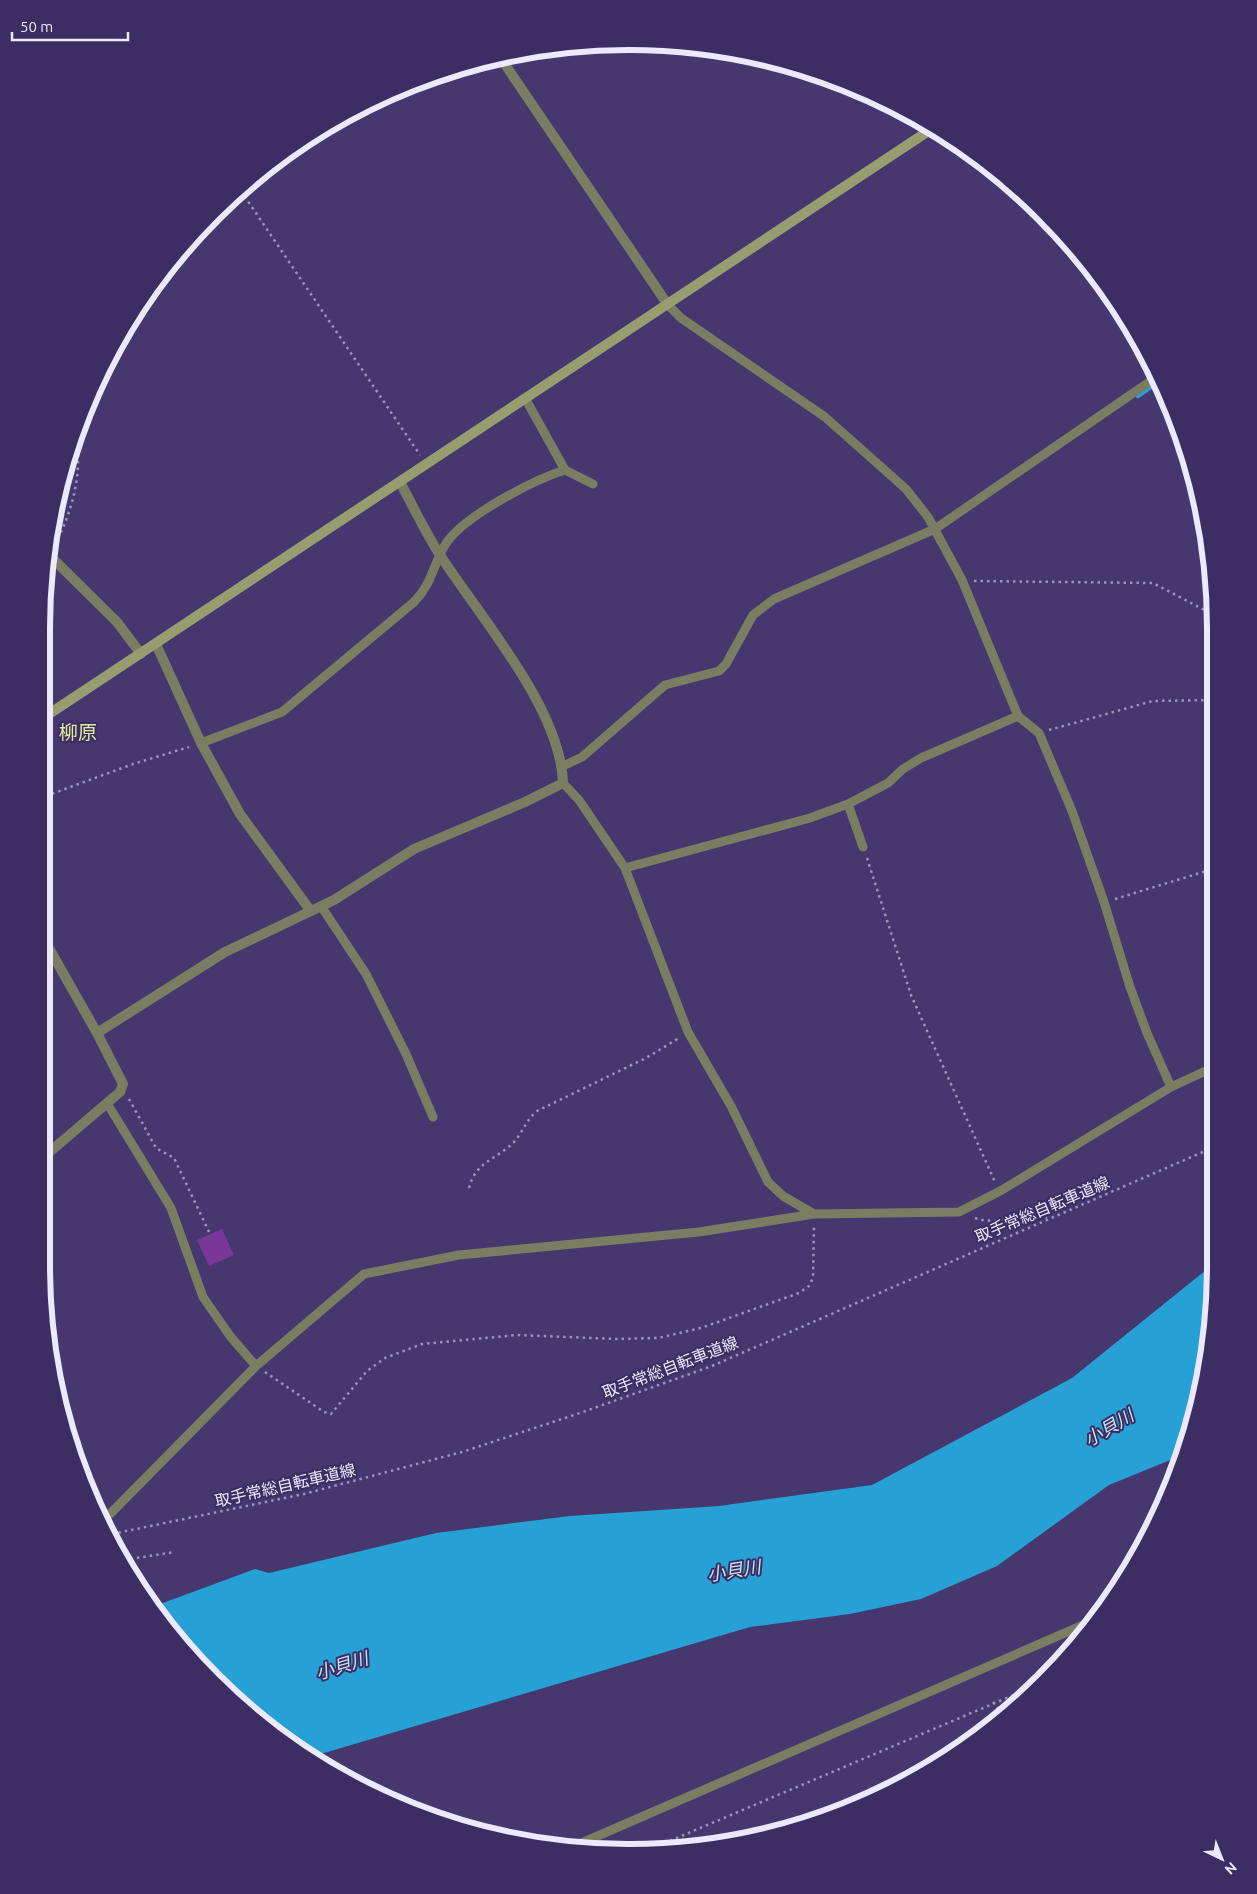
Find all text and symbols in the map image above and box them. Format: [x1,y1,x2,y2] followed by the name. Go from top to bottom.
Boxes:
[12,10,129,42] scale bar
[20,18,53,35] text: 50 m
[59,721,97,743] district label: 柳原
[972,1173,1112,1245] street label: 取手常総自転車道線
[600,1333,740,1401] street label: 取手常総自転車道線
[1080,1404,1138,1450] water label: 小貝川
[213,1460,357,1510] street label: 取手常総自転車道線
[706,1556,764,1584] water label: 小貝川
[313,1647,372,1683] water label: 小貝川
[1197,1834,1247,1884] north arrow
[1222,1859,1240,1878] text: N

